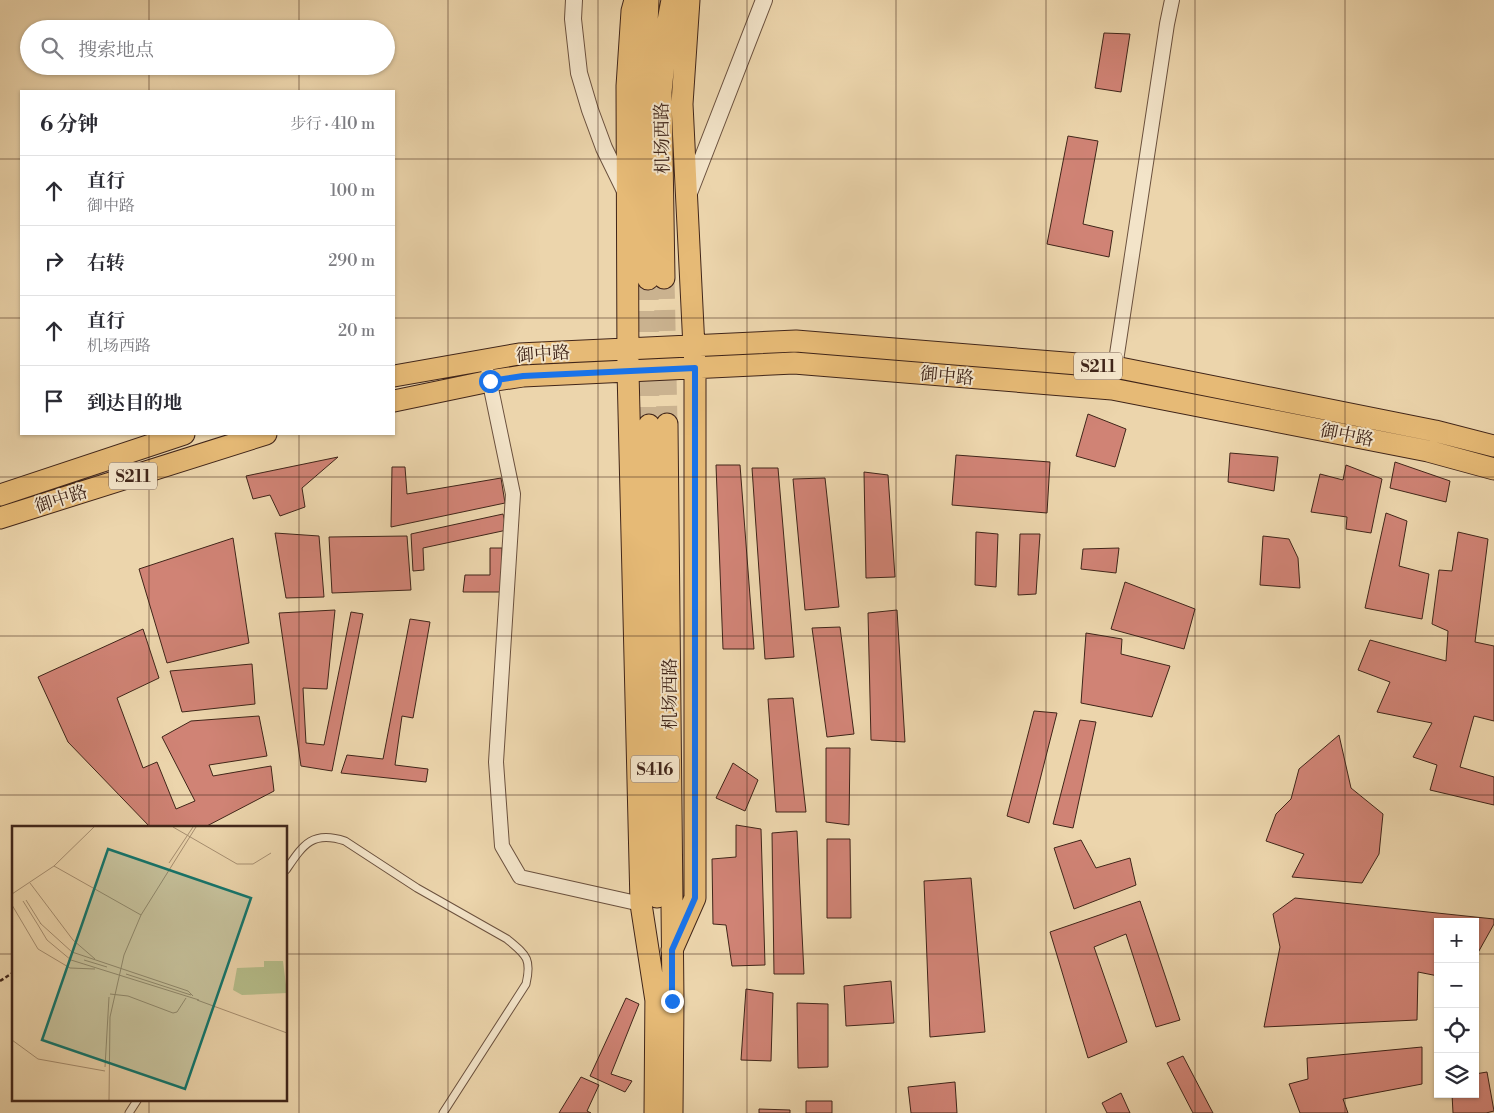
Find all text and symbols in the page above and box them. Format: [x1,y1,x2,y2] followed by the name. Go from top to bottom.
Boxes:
[20,20,395,75] search box
[38,34,66,62] icon: search
[78,38,154,62] text: 搜索地点
[650,102,675,174] street label: 机场西路
[40,112,99,138] text: 6 分钟
[290,114,375,134] text: 步行 · 410 m
[87,169,125,193] text: 直行
[40,177,68,205] icon: ahead
[330,181,375,201] text: 100 m
[87,196,135,216] text: 御中路
[40,247,68,275] icon: right
[87,251,125,275] text: 右转
[328,251,375,271] text: 290 m
[87,309,125,333] text: 直行
[40,317,68,345] icon: ahead
[338,321,375,341] text: 20 m
[87,336,151,356] text: 机场西路
[515,341,571,368] street label: 御中路
[1074,352,1122,380] road number: S211
[919,363,975,390] street label: 御中路
[479,370,502,393] route start
[40,387,68,415] icon: arrive
[87,391,182,415] text: 到达目的地
[1318,419,1376,452] street label: 御中路
[109,462,157,490] road number: S211
[32,480,90,519] street label: 御中路
[659,658,682,730] street label: 机场西路
[631,756,679,782] road number: S416
[12,826,288,1100] inset map
[1434,918,1479,1098] map controls
[1434,918,1479,963] button: +
[1434,963,1479,1008] button: −
[661,990,684,1013] route end
[1434,1008,1479,1053] button: locate
[1434,1053,1479,1098] button: layers

